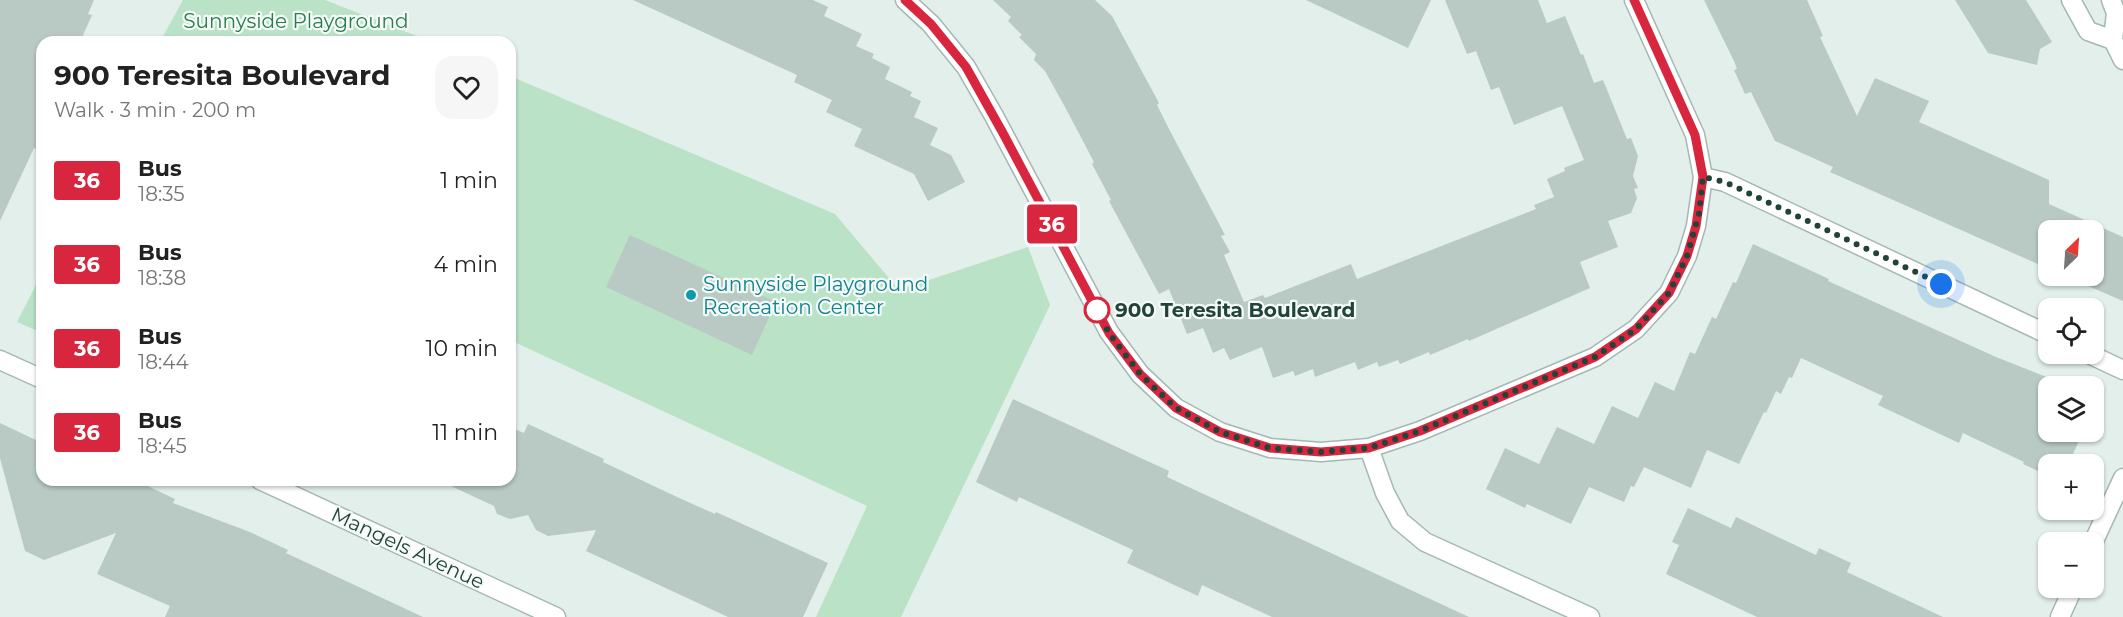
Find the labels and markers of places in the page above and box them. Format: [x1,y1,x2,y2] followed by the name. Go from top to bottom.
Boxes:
[703,272,928,319] place label: Sunnyside Playground Recreation Center
[684,288,698,302] marker: Sunnyside Playground Recreation Center
[1084,297,1110,323] marker: 900 Teresita Boulevard
[1115,298,1355,322] place label: 900 Teresita Boulevard

